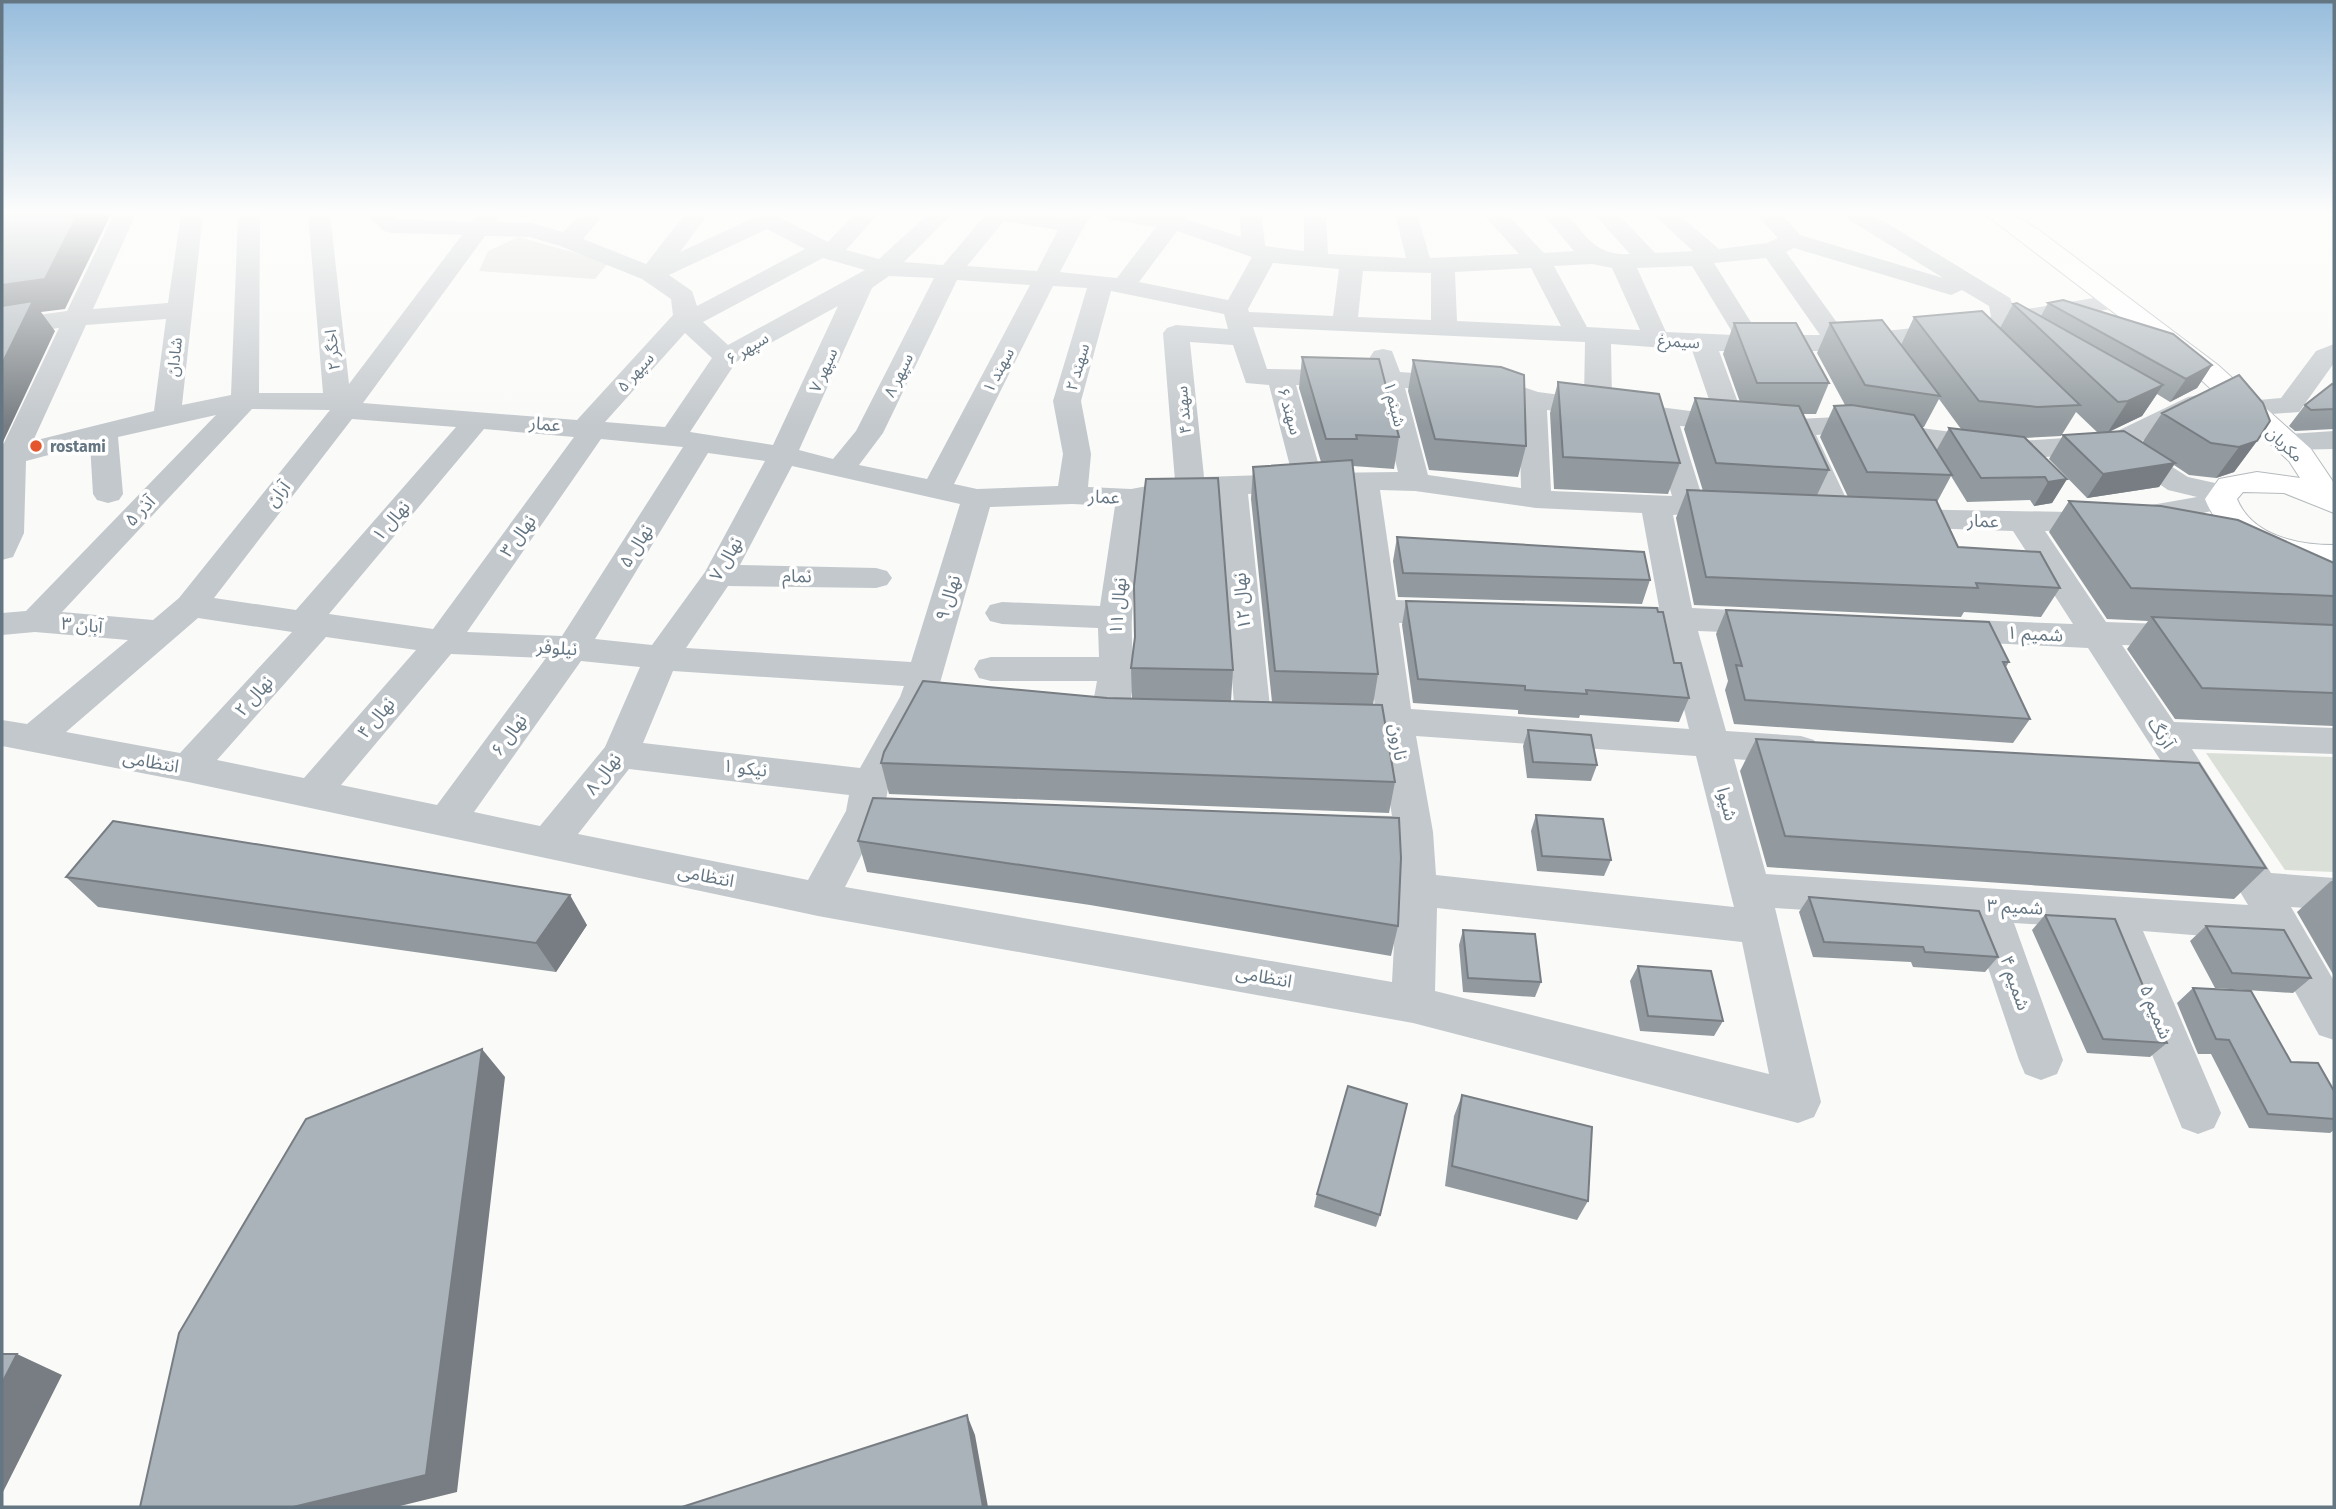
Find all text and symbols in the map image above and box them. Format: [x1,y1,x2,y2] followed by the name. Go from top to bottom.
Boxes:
[723,328,773,370] street label: سپهر ۶
[321,329,344,371] street label: اخگر ۲
[1657,331,1701,355] street label: سیمرغ
[163,336,186,378] street label: شادان
[1062,341,1093,393] street label: سهند ۲
[805,345,843,396] street label: سپهر ۷
[979,345,1018,396] street label: سهند ۱
[613,349,659,397] street label: سپهر ۵
[880,350,918,401] street label: سپهر ۸
[1377,380,1409,429] street label: شبنم ۱
[1172,385,1195,435] street label: سهند ۴
[1274,385,1305,437] street label: سهند ۶
[527,412,562,436] street label: عمار
[2263,423,2307,466] street label: مکریان
[50,437,106,456] place label: rostami
[28,438,44,454] marker: rostami
[261,476,295,511] street label: آران
[1087,485,1120,509] street label: عمار
[120,490,160,531] street label: آذر ۵
[367,496,415,546] street label: نهال ۱
[1966,509,1999,533] street label: عمار
[495,511,541,561] street label: نهال ۳
[614,520,658,572] street label: نهال ۵
[705,533,747,585] street label: نهال ۷
[782,565,812,590] street label: نمام
[931,572,965,624] street label: نهال ۹
[1229,572,1255,630] street label: نهال ۱۲
[1105,577,1131,635] street label: نهال ۱۱
[60,612,104,638] street label: آبان ۳
[2006,622,2064,648] street label: شمیم ۱
[535,636,578,660] street label: نیلوفر
[230,671,278,721] street label: نهال ۲
[353,693,399,743] street label: نهال ۴
[486,710,532,760] street label: نهال ۶
[2143,713,2180,753] street label: آرنگ
[1384,722,1412,762] street label: نارون
[121,746,181,778] street label: انتظامی
[580,749,626,799] street label: نهال ۸
[722,754,768,782] street label: نیکو ۱
[1712,785,1742,823] street label: شیوا
[676,860,736,892] street label: انتظامی
[1986,895,2044,921] street label: شمیم ۳
[1994,953,2035,1014] street label: شمیم ۴
[1234,961,1294,993] street label: انتظامی
[2133,982,2177,1043] street label: شمیم ۵

